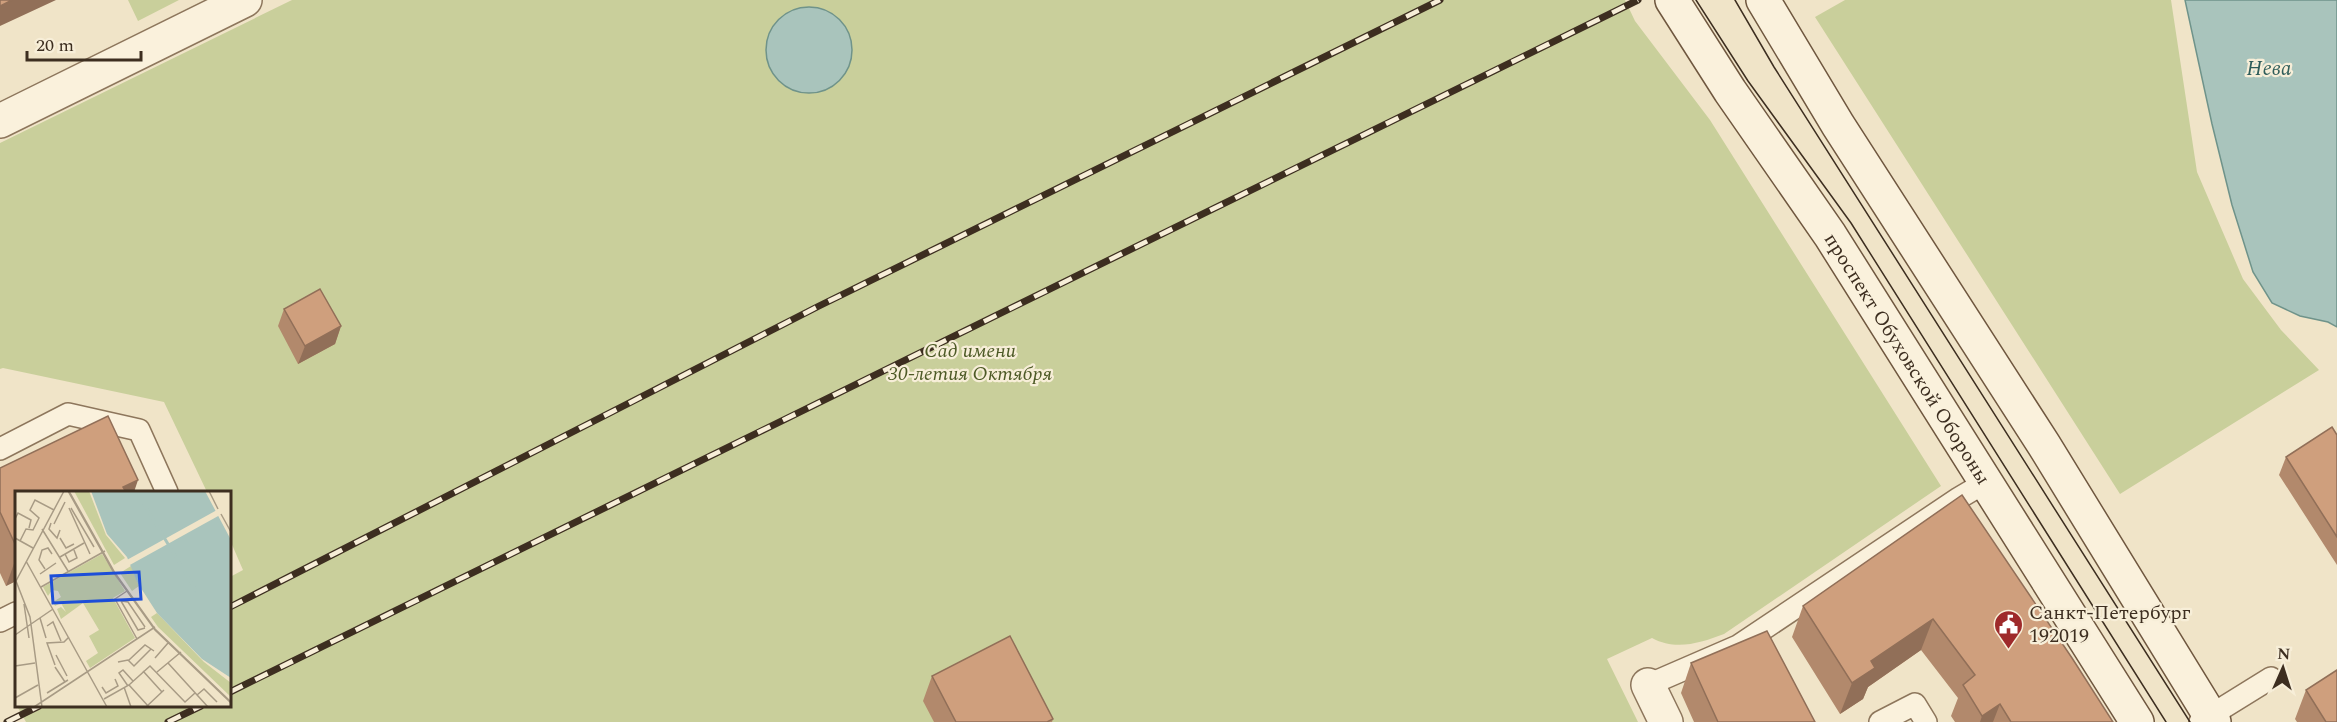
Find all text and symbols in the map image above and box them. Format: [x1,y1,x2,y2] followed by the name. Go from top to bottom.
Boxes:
[27,24,141,62] scale bar
[36,32,74,59] text: 20 m
[2247,53,2292,85] water label: Нева
[1816,227,1998,491] street label: проспект Обуховской Обороны
[888,336,1052,389] park label: Сад имени 30-летия Октября
[15,491,231,707] inset map
[2029,598,2191,651] place label: Санкт-Петербург 192019
[1992,608,2024,650] public building icon: Санкт-Петербург 192019
[2253,638,2313,698] north arrow
[2277,642,2291,666] text: N

